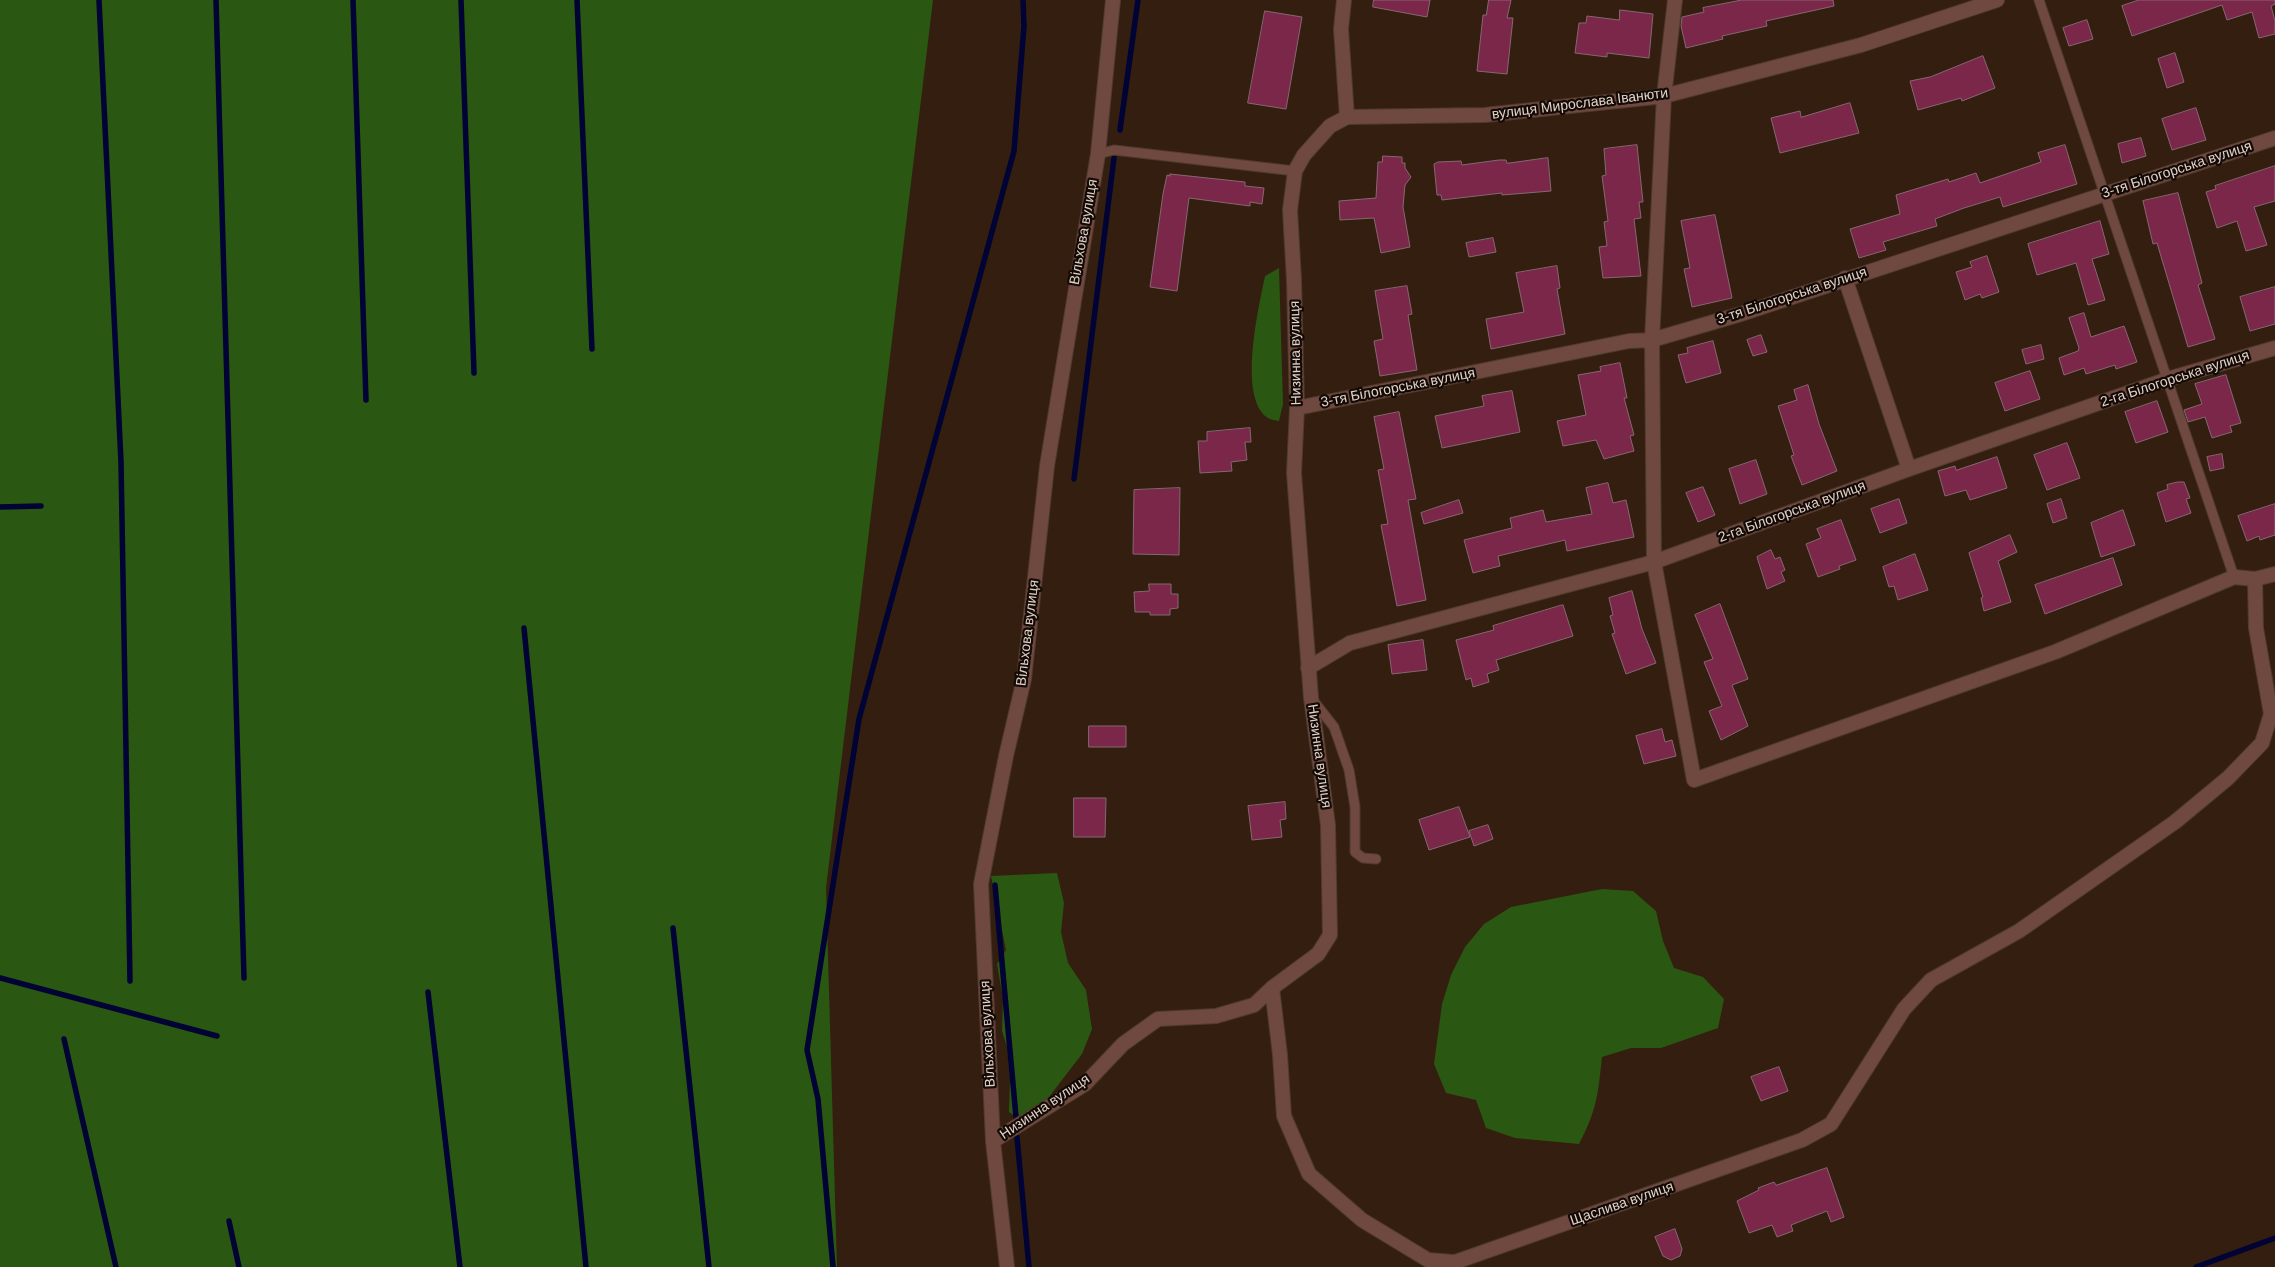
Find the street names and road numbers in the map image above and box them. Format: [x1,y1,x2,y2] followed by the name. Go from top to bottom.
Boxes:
[1491,85,1669,123] street label: вулиця Мирослава Іванюти
[2100,138,2254,202] street label: 3-тя Білогорська вулиця
[1066,178,1102,286] street label: Вільхова вулиця
[1715,264,1869,328] street label: 3-тя Білогорська вулиця
[1287,301,1305,405] street label: Низинна вулиця
[2098,347,2252,411] street label: 2-га Білогорська вулиця
[1319,365,1477,411] street label: 3-тя Білогорська вулиця
[1716,478,1868,546] street label: 2-га Білогорська вулиця
[1013,579,1043,687] street label: Вільхова вулиця
[1303,703,1335,809] street label: Низинна вулиця
[977,980,999,1088] street label: Вільхова вулиця
[997,1071,1093,1143] street label: Низинна вулиця
[1568,1178,1676,1230] street label: Щаслива вулиця

